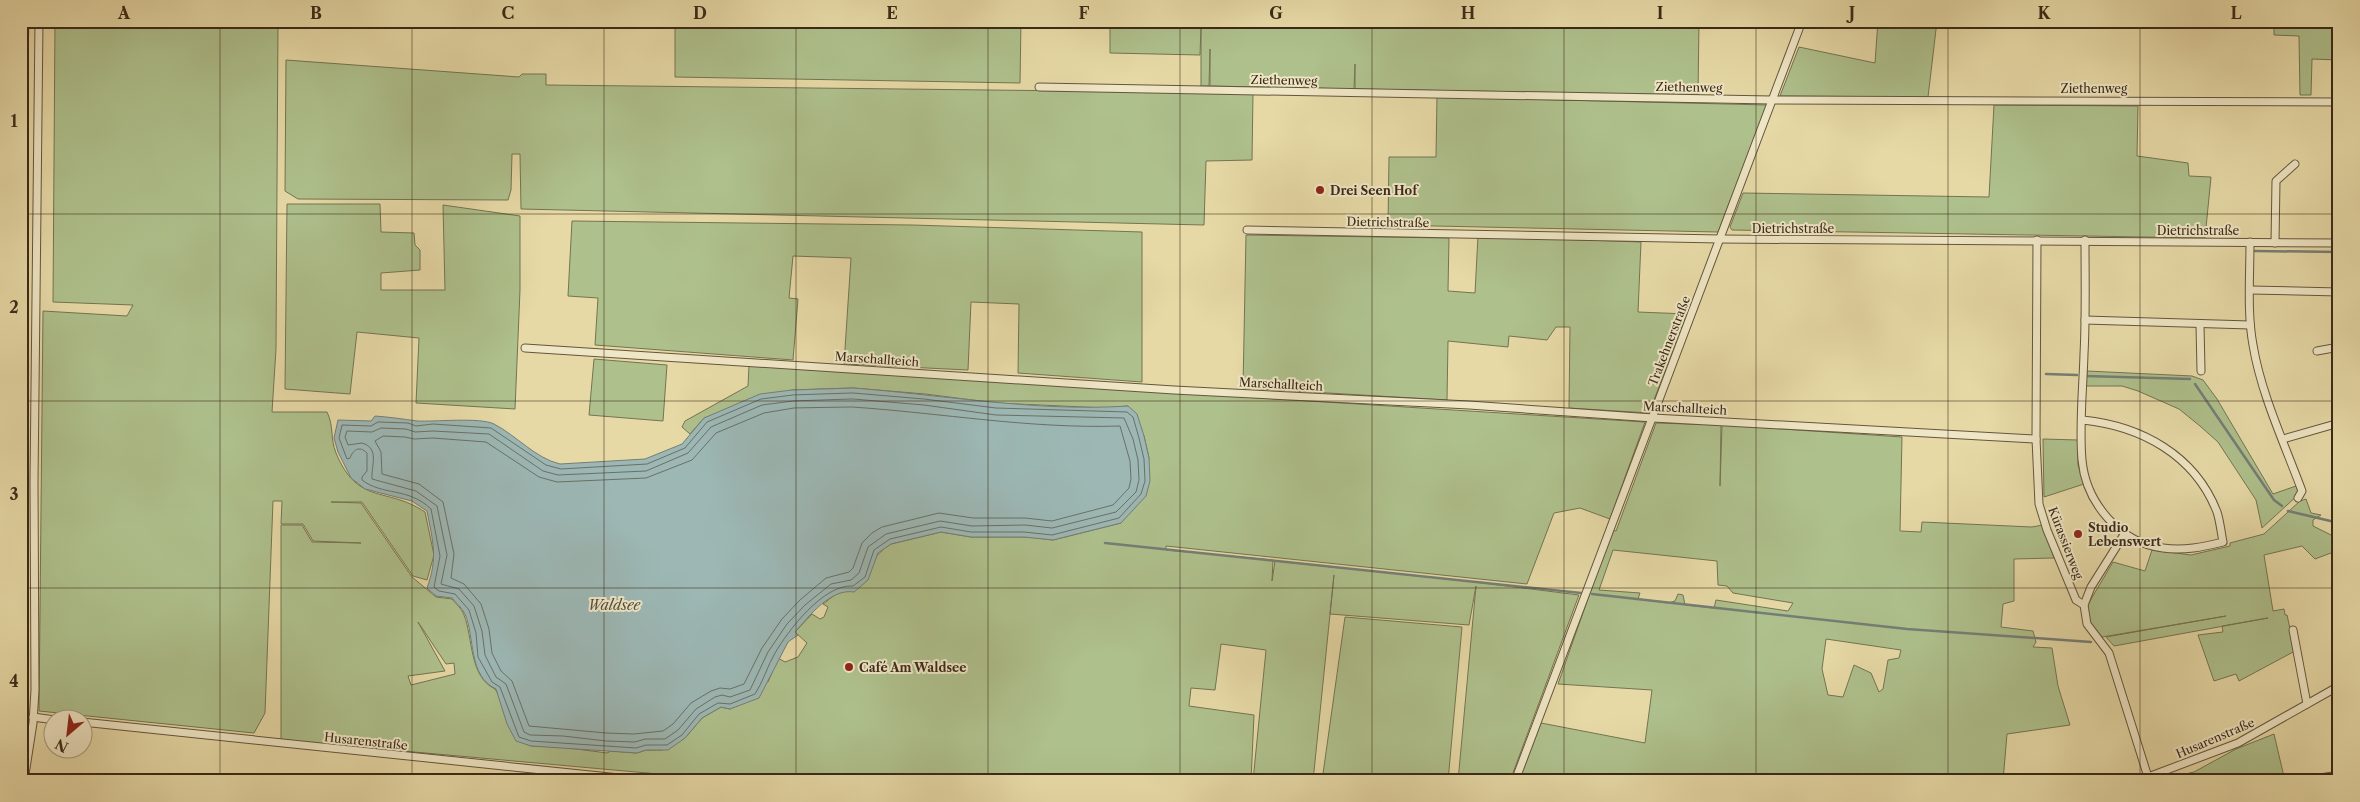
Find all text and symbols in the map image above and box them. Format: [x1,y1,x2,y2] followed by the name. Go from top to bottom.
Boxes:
[117,3,131,23] text: A
[310,3,322,23] text: B
[502,3,514,23] text: C
[693,3,707,23] text: D
[886,3,898,23] text: E
[1079,3,1090,23] text: F
[1269,3,1283,23] text: G
[1461,3,1475,23] text: H
[1657,3,1664,23] text: I
[1846,3,1855,23] text: J
[2038,3,2052,23] text: K
[2230,3,2242,23] text: L
[1250,72,1318,88] street label: Ziethenweg
[1655,79,1723,95] street label: Ziethenweg
[2061,81,2128,96] street label: Ziethenweg
[10,111,18,131] text: 1
[1330,183,1419,198] place label: Drei Seen Hof
[1314,184,1326,196] marker: Drei Seen Hof
[1347,214,1430,230] street label: Dietrichstraße
[1752,221,1835,236] street label: Dietrichstraße
[2157,223,2240,238] street label: Dietrichstraße
[1645,294,1693,388] street label: Trakehnerstraße
[9,297,19,317] text: 2
[834,349,920,369] street label: Marschallteich
[1238,374,1324,394] street label: Marschallteich
[1642,398,1728,418] street label: Marschallteich
[9,484,19,504] text: 3
[2045,505,2087,582] street label: Kürassierweg
[2088,520,2161,549] place label: Studio Lebenswert
[2072,528,2084,540] marker: Studio Lebenswert
[588,596,641,614] water label: Waldsee
[859,660,966,675] place label: Café Am Waldsee
[843,661,855,673] marker: Café Am Waldsee
[9,671,19,691] text: 4
[42,710,92,760] north arrow
[2173,715,2257,761] street label: Husarenstraße
[323,729,409,753] street label: Husarenstraße
[52,735,71,756] text: N

